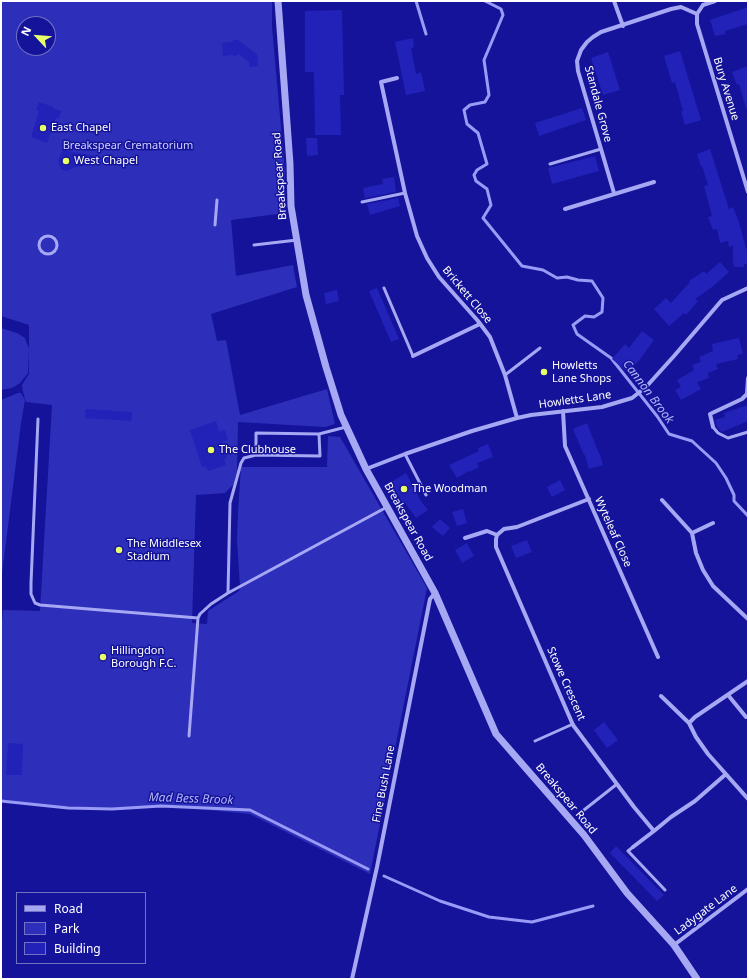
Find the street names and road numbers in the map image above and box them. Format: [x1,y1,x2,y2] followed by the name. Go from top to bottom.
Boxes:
[710,56,742,122] street label: Bury Avenue
[581,64,615,144] street label: Standale Grove
[270,132,290,220] street label: Breakspear Road
[439,264,495,326] street label: Brickett Close
[538,388,612,412] street label: Howletts Lane
[381,480,435,564] street label: Breakspear Road
[592,495,634,569] street label: Wyteleaf Close
[544,645,588,723] street label: Stowe Crescent
[370,744,398,824] street label: Fine Bush Lane
[533,761,599,837] street label: Breakspear Road
[672,882,740,938] street label: Ladygate Lane

